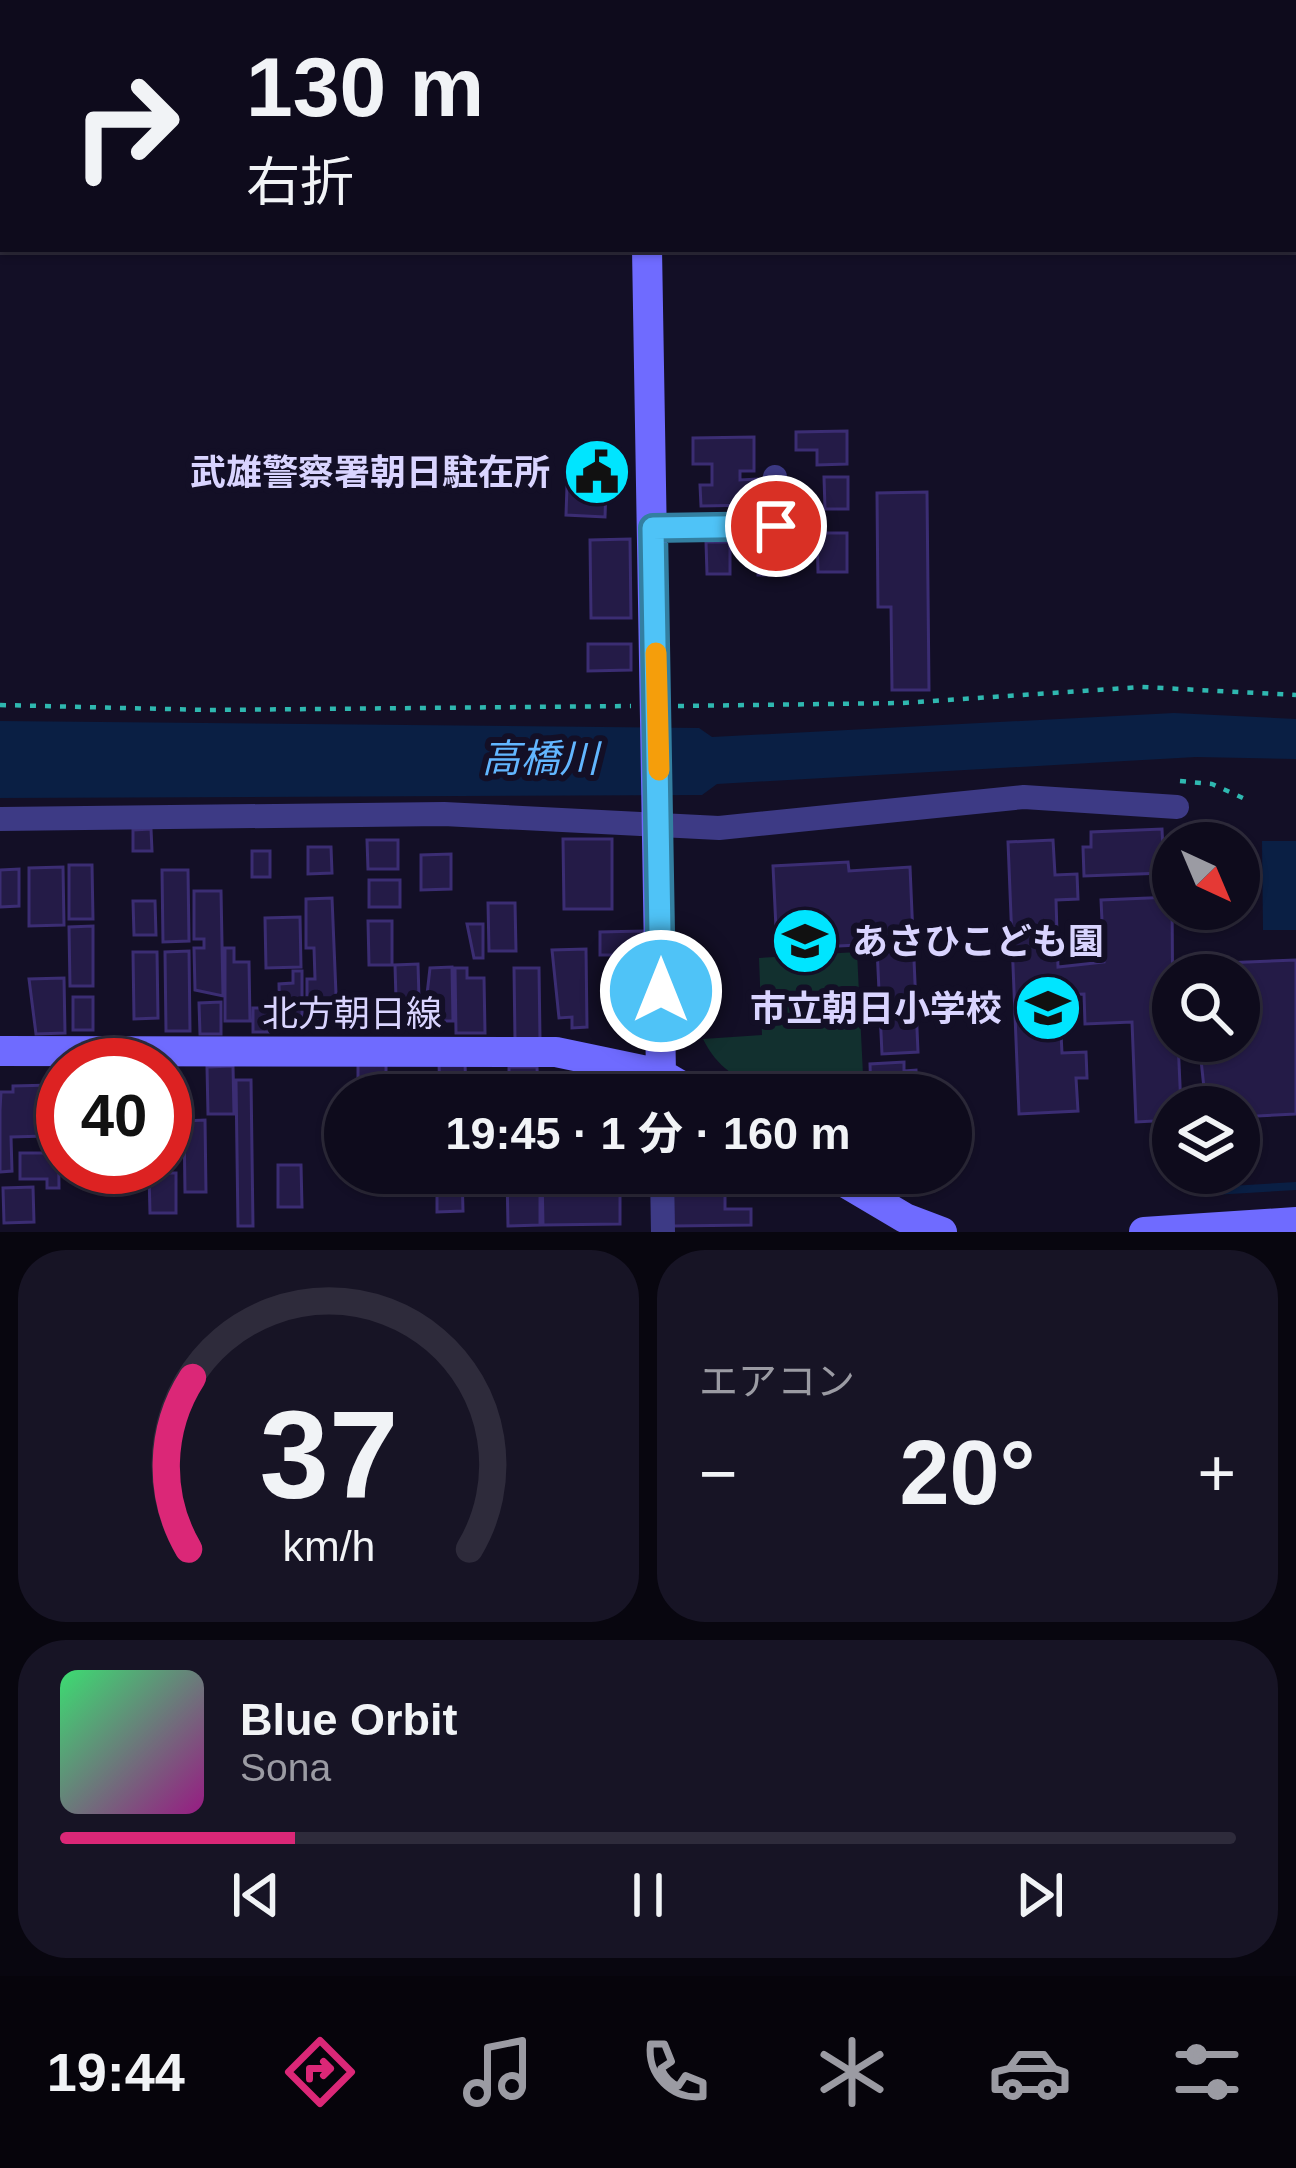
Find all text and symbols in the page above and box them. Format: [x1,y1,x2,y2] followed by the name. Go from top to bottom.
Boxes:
[246,40,484,134] text: 130 m
[48,48,204,204] icon: right
[246,152,354,212] text: 右折
[562,437,632,507] public building icon: 武雄警察署朝日駐在所
[190,452,550,493] place label: 武雄警察署朝日駐在所
[725,475,827,577] pin
[743,493,809,559] icon: arrive
[481,737,602,780] water label: 高橋川
[1152,822,1260,930] north arrow
[1152,822,1260,1194] map controls
[770,906,840,976] school or university icon: あさひこども園
[852,921,1104,962] place label: あさひこども園
[598,928,724,1054] position arrow
[1152,954,1260,1062] button: search
[1013,973,1083,1043] school or university icon: 市立朝日小学校
[750,988,1002,1029] place label: 市立朝日小学校
[262,993,442,1034] street label: 北方朝日線
[36,1038,192,1194] speed limit sign: 40
[1152,1086,1260,1194] button: layers
[445,1108,851,1159] text: 19:45 · 1 分 · 160 m
[699,1360,855,1403] text: エアコン
[259,1385,398,1524] text: 37
[899,1423,1036,1523] text: 20°
[699,1436,738,1510] text: −
[1197,1436,1236,1510] text: +
[282,1522,375,1570] text: km/h
[240,1694,458,1745] text: Blue Orbit
[240,1746,331,1789] text: Sona
[223,1862,289,1928] icon: previous
[615,1862,681,1928] icon: pause
[1007,1862,1073,1928] icon: next
[278,2030,362,2114] icon: directions
[456,2030,540,2114] icon: music
[633,2030,717,2114] icon: phone
[810,2030,894,2114] icon: climate
[988,2030,1072,2114] icon: car
[1165,2030,1249,2114] icon: filters
[47,2042,185,2102] text: 19:44

